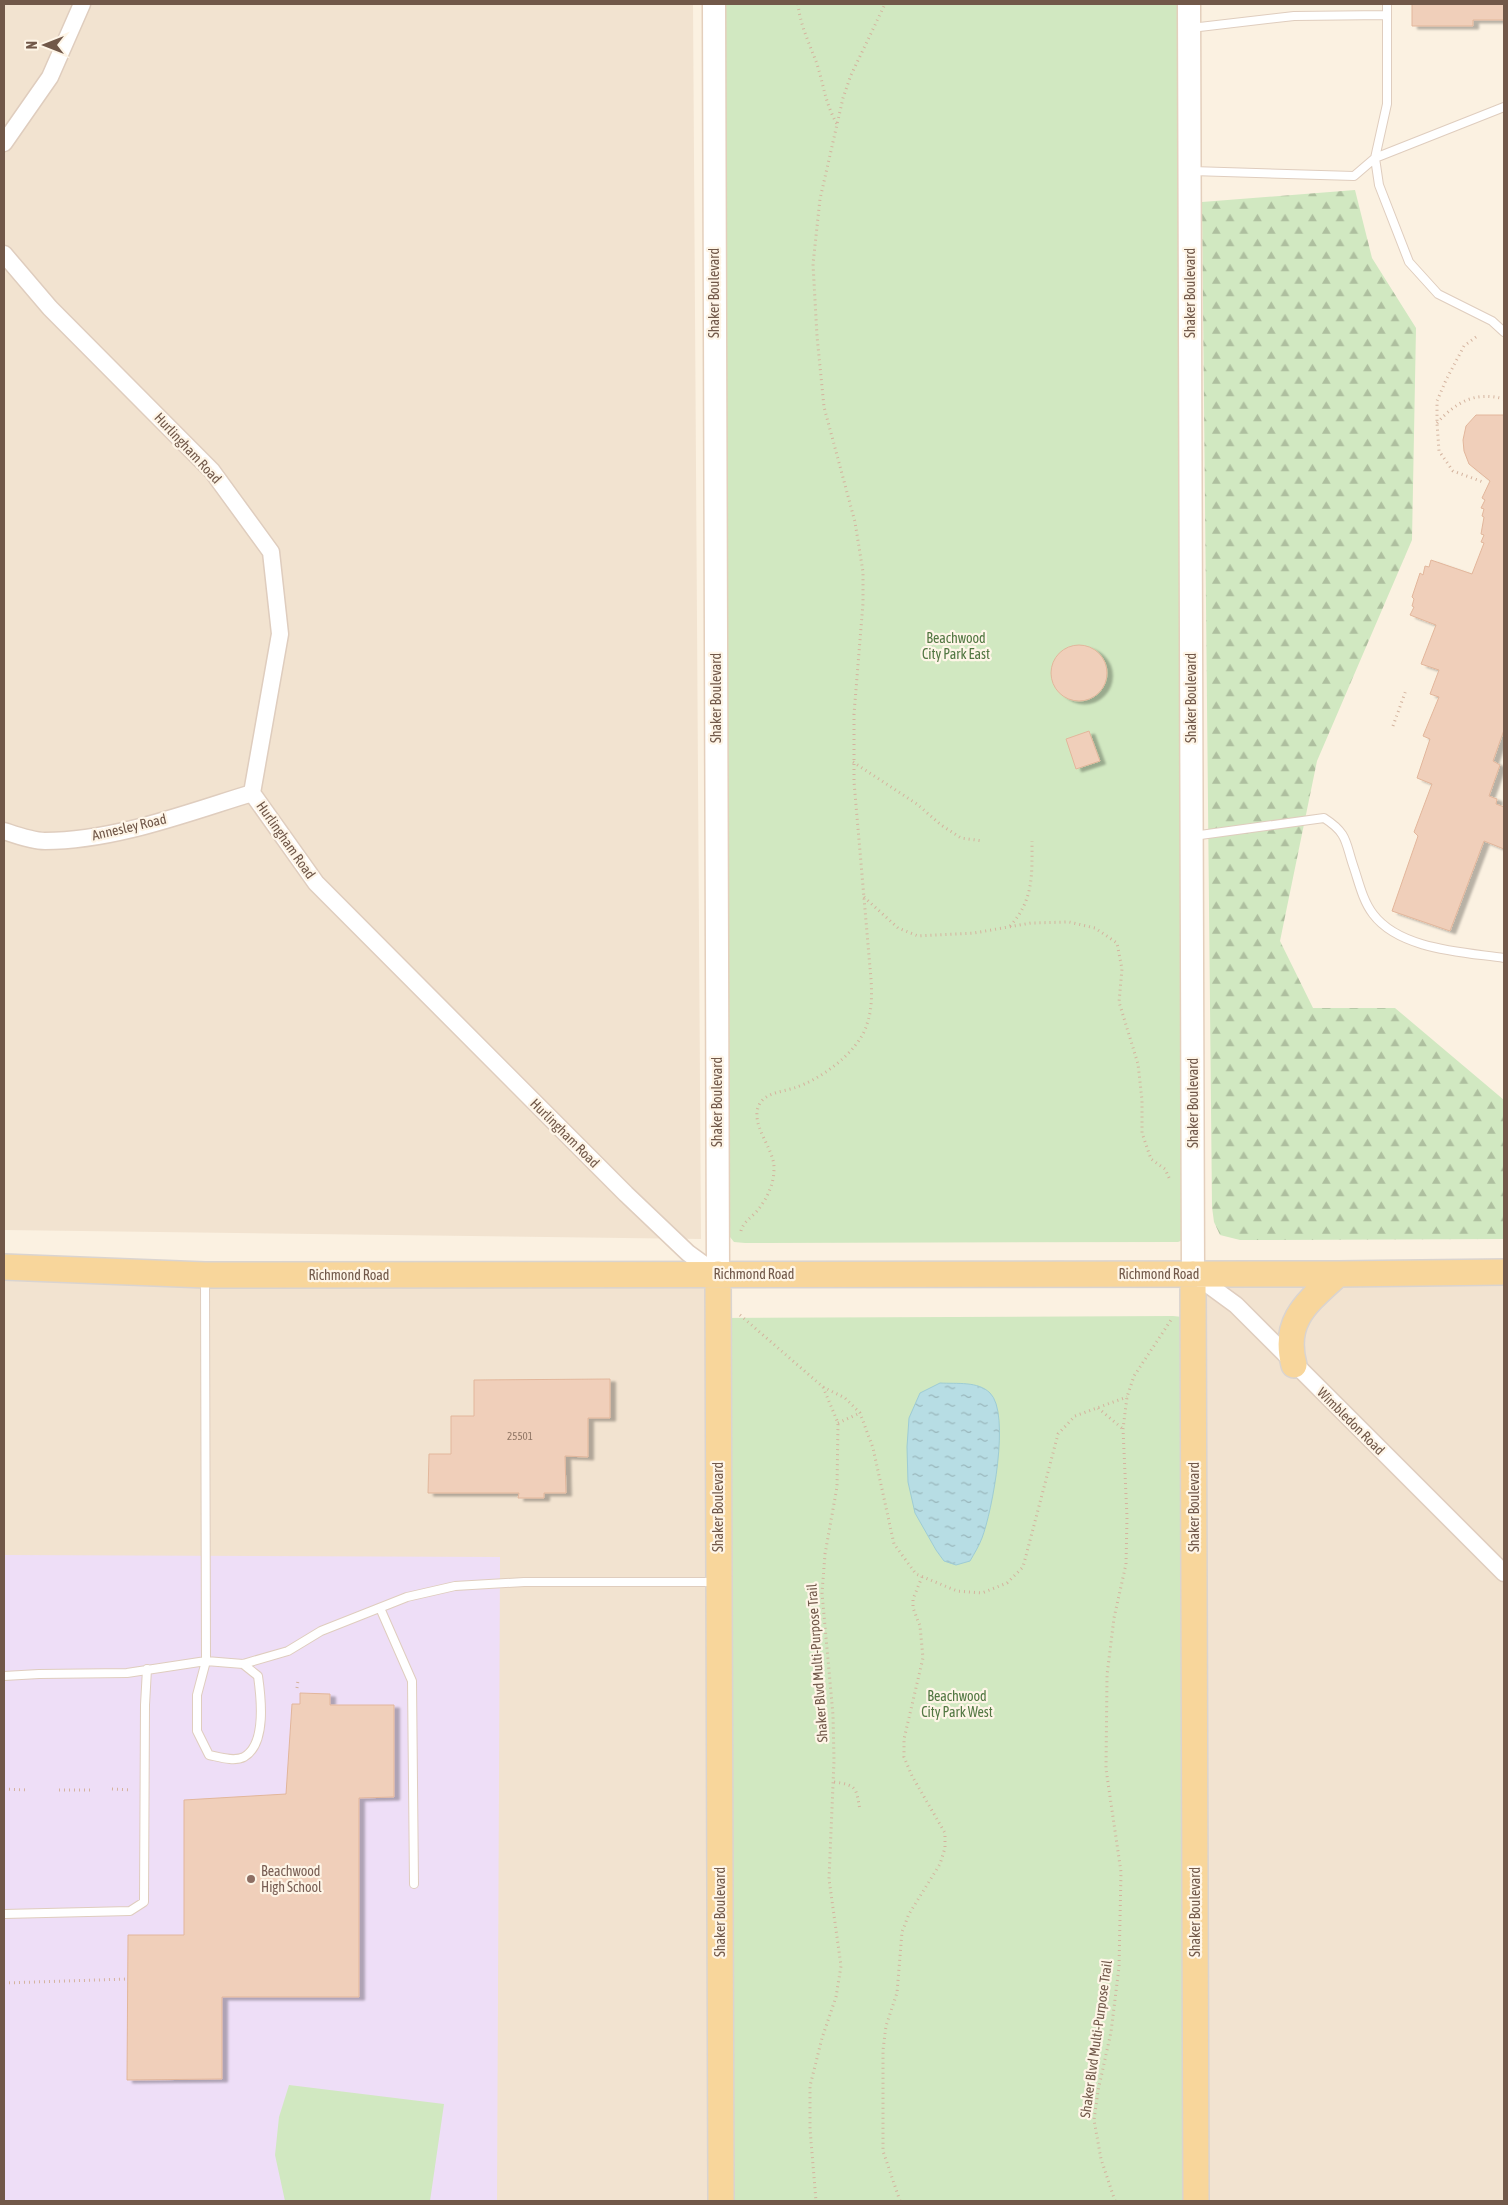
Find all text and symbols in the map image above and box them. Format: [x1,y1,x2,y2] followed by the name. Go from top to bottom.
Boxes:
[20,20,70,70] north arrow
[24,41,40,49] text: N
[706,248,722,338] street label: Shaker Boulevard
[1182,248,1198,338] street label: Shaker Boulevard
[151,409,225,487] street label: Hurlingham Road
[922,630,990,662] park label: Beachwood City Park East
[708,653,724,743] street label: Shaker Boulevard
[1183,653,1199,743] street label: Shaker Boulevard
[253,798,319,882] street label: Hurlingham Road
[90,811,168,843] street label: Annesley Road
[709,1057,725,1147] street label: Shaker Boulevard
[1185,1058,1201,1148] street label: Shaker Boulevard
[527,1095,603,1171] street label: Hurlingham Road
[714,1266,794,1282] street label: Richmond Road
[1119,1266,1199,1282] street label: Richmond Road
[309,1267,389,1283] street label: Richmond Road
[1314,1384,1388,1458] street label: Wimbledon Road
[507,1430,533,1442] house number: 25501
[710,1462,726,1552] street label: Shaker Boulevard
[1186,1462,1202,1552] street label: Shaker Boulevard
[803,1583,831,1743] street label: Shaker Blvd Multi-Purpose Trail
[921,1688,993,1720] park label: Beachwood City Park West
[261,1863,322,1895] place label: Beachwood High School
[712,1867,728,1957] street label: Shaker Boulevard
[1187,1867,1203,1957] street label: Shaker Boulevard
[245,1873,257,1885] marker: Beachwood High School
[1077,1959,1115,2119] street label: Shaker Blvd Multi-Purpose Trail

